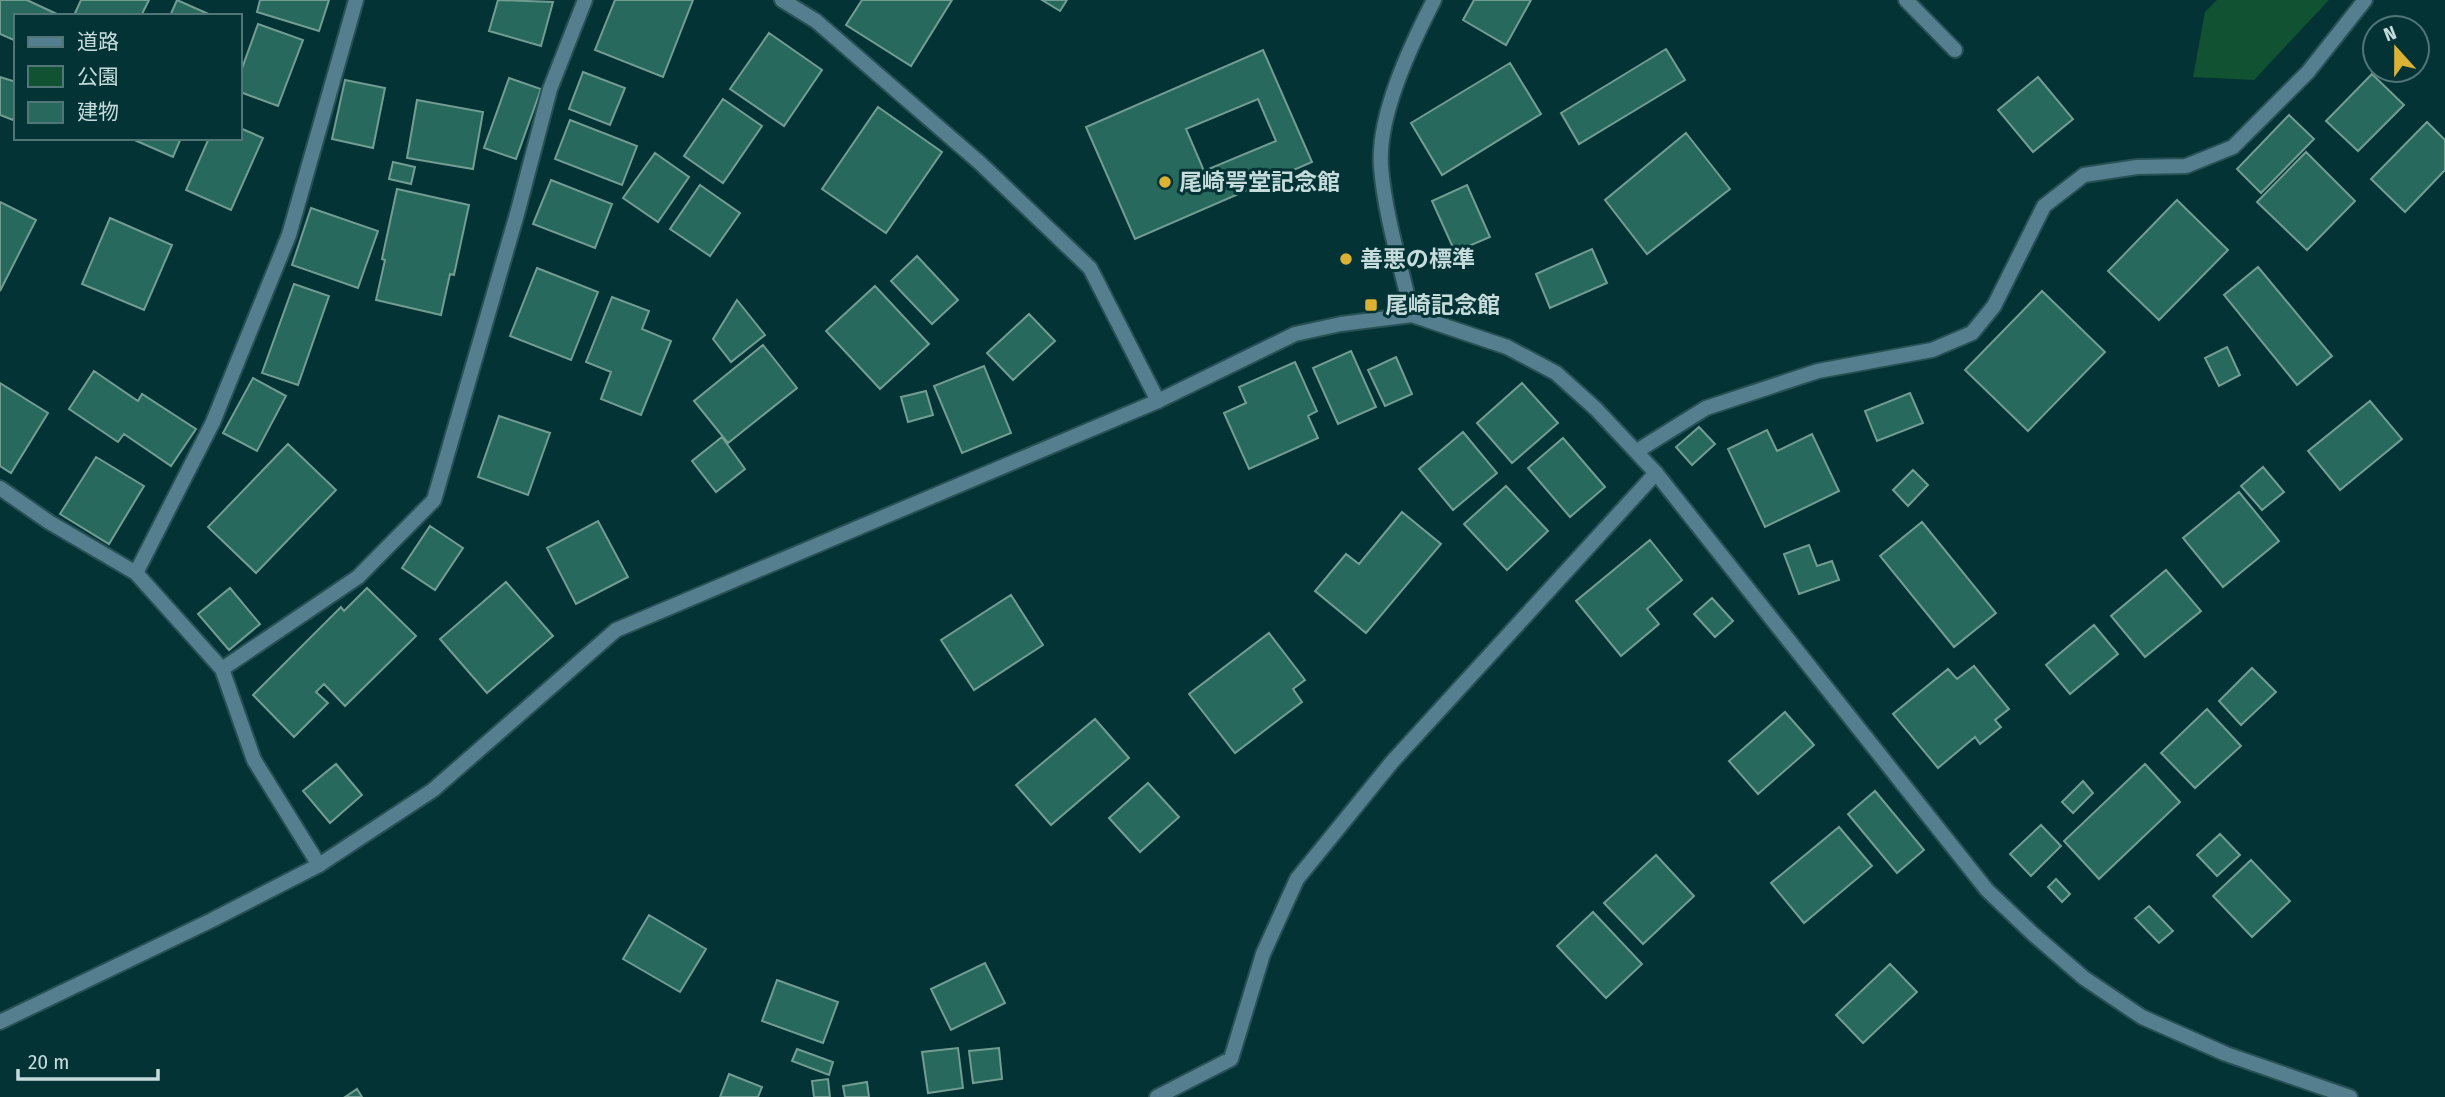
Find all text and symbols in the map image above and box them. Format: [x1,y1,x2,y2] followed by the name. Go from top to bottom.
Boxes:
[14,14,242,140] legend
[2361,14,2431,84] north arrow
[2381,21,2400,46] text: N
[77,29,119,55] text: 道路
[77,64,119,90] text: 公園
[77,99,119,125] text: 建物
[1179,168,1340,196] place label: 尾崎咢堂記念館
[1157,174,1173,190] marker: 尾崎咢堂記念館
[1360,245,1475,273] place label: 善悪の標準
[1338,251,1354,267] marker: 善悪の標準
[1385,291,1500,319] place label: 尾崎記念館
[1363,297,1379,313] marker: 尾崎記念館
[18,1038,158,1082] scale bar
[28,1049,69,1075] text: 20 m

